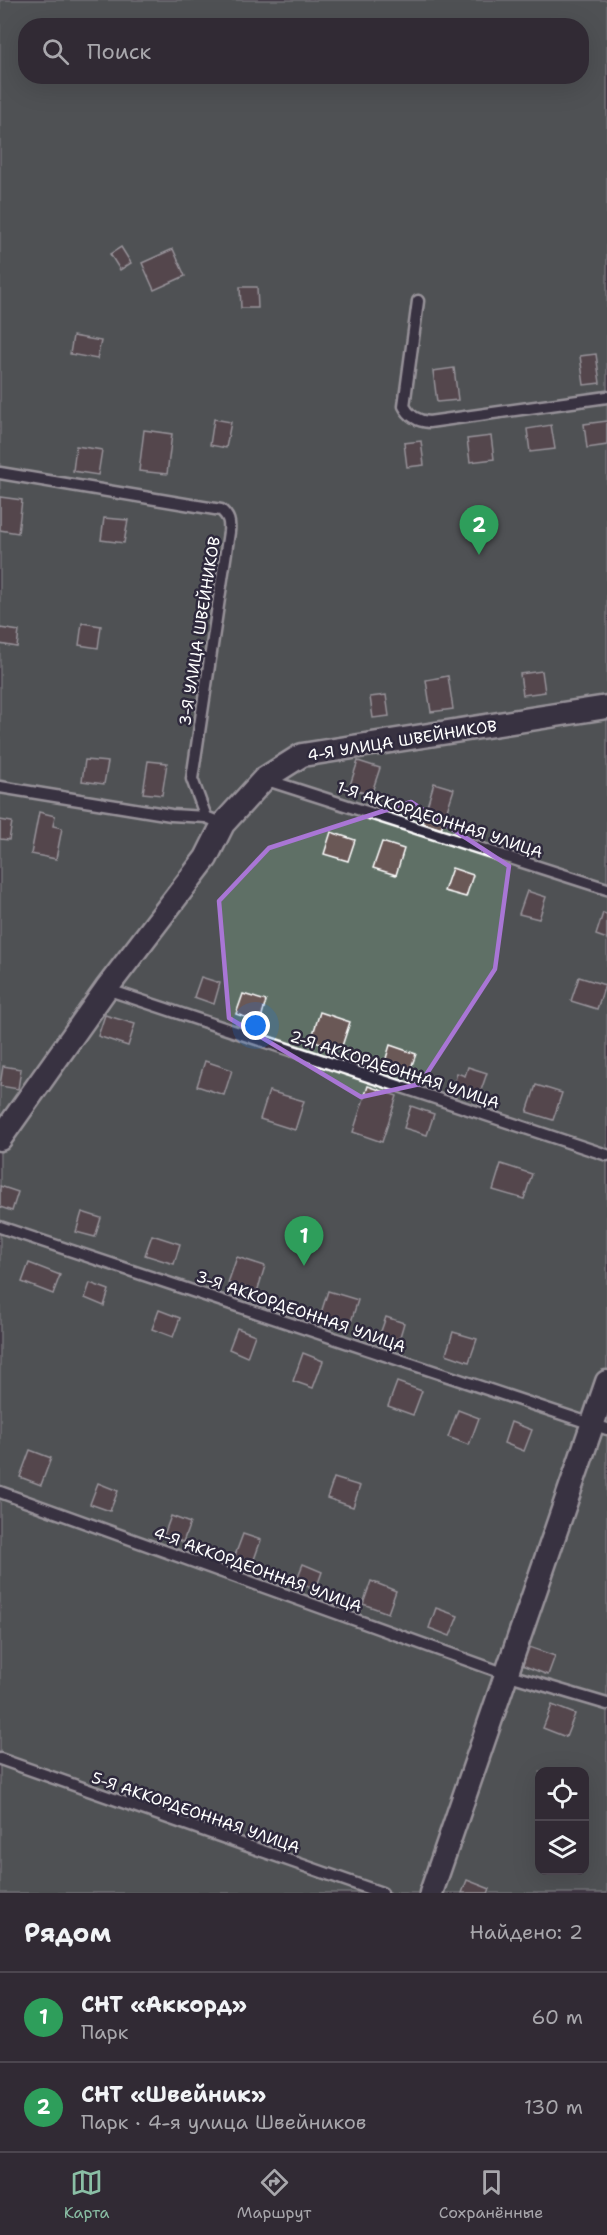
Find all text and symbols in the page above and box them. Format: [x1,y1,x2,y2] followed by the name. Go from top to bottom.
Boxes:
[18,18,589,84] search box
[39,35,72,68] icon: search
[87,37,151,66] text: Поиск
[460,506,498,555] pin: 2
[174,535,225,727] street label: 3-Я УЛИЦА ШВЕЙНИКОВ
[306,715,498,766] street label: 4-Я УЛИЦА ШВЕЙНИКОВ
[334,776,545,863] street label: 1-Я АККОРДЕОННАЯ УЛИЦА
[241,1011,270,1040] your location
[287,1026,502,1113] street label: 2-Я АККОРДЕОННАЯ УЛИЦА
[284,1216,324,1266] pin: 1
[193,1266,408,1357] street label: 3-Я АККОРДЕОННАЯ УЛИЦА
[151,1522,365,1617] street label: 4-Я АККОРДЕОННАЯ УЛИЦА
[89,1767,303,1858] street label: 5-Я АККОРДЕОННАЯ УЛИЦА
[535,1767,589,1875] map controls
[535,1767,589,1821] button: locate
[535,1821,589,1875] button: layers
[24,1915,111,1950] text: Рядом
[470,1919,583,1945] text: Найдено: 2
[81,1990,247,2019] text: СНТ «Аккорд»
[39,2004,48,2030] text: 1
[531,2004,583,2030] text: 60 m
[81,2019,128,2045] text: Парк
[81,2080,266,2109] text: СНТ «Швейник»
[37,2094,51,2120] text: 2
[524,2094,583,2120] text: 130 m
[81,2109,366,2135] text: Парк · 4-я улица Швейников
[64,2166,109,2223] tab: Карта
[237,2166,311,2223] tab: Маршрут
[439,2166,543,2223] tab: Сохранённые

